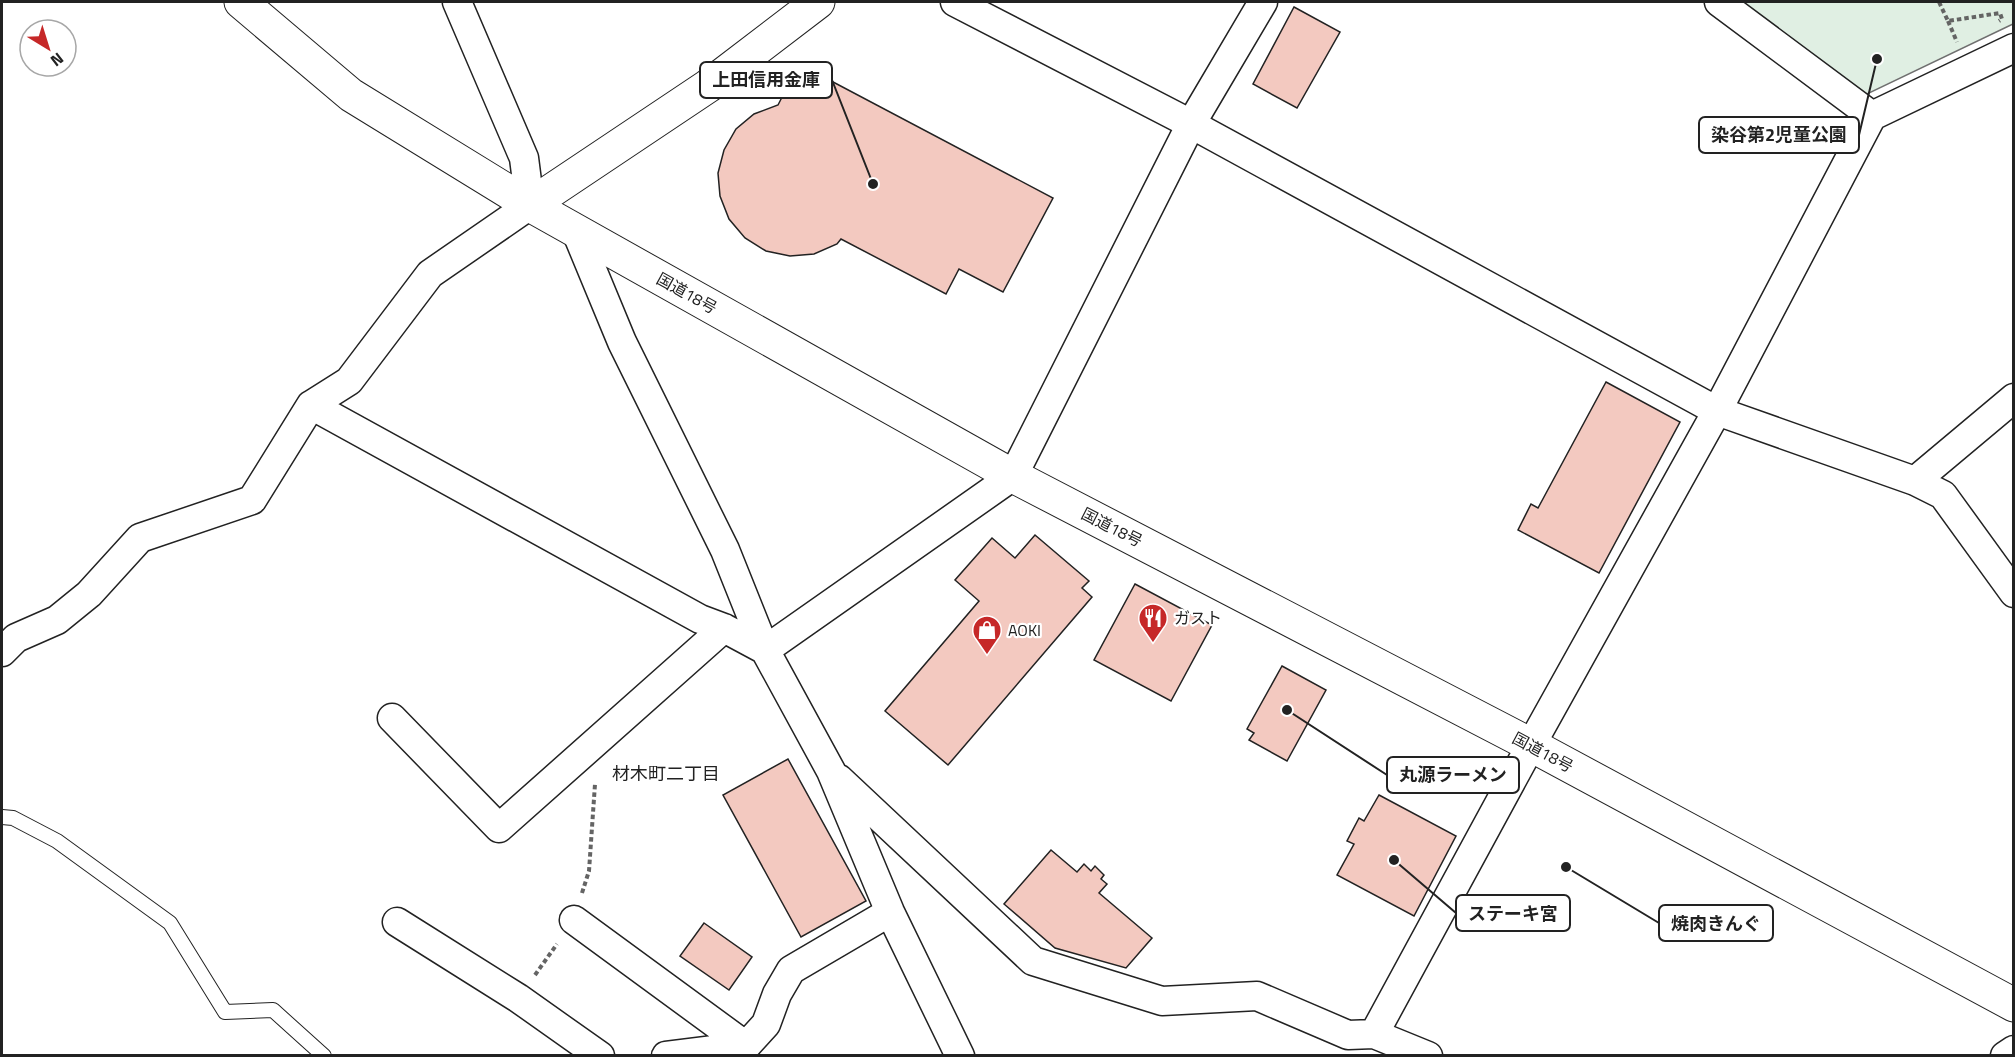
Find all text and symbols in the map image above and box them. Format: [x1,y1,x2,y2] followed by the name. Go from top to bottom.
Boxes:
[18,18,78,78] north arrow
[45,47,69,73] text: N
[700,62,832,98] callout: 上田信用金庫
[712,66,820,93] text: 上田信用金庫
[1699,117,1859,153] callout: 染谷第2児童公園
[1711,121,1847,148] text: 染谷第2児童公園
[652,267,722,319] street label: 国道18号
[1077,501,1147,553] street label: 国道18号
[1137,602,1169,644] restaurant icon: ガスト
[1174,606,1222,630] place label: ガスト
[971,614,1003,656] shop icon: AOKI
[1008,618,1041,642] place label: AOKI
[1508,726,1578,778] street label: 国道18号
[1387,757,1519,793] callout: 丸源ラーメン
[612,760,720,787] district label: 材木町二丁目
[1399,761,1507,788] text: 丸源ラーメン
[1456,895,1570,931] callout: ステーキ宮
[1468,900,1558,927] text: ステーキ宮
[1659,905,1773,941] callout: 焼肉きんぐ
[1671,910,1761,937] text: 焼肉きんぐ

